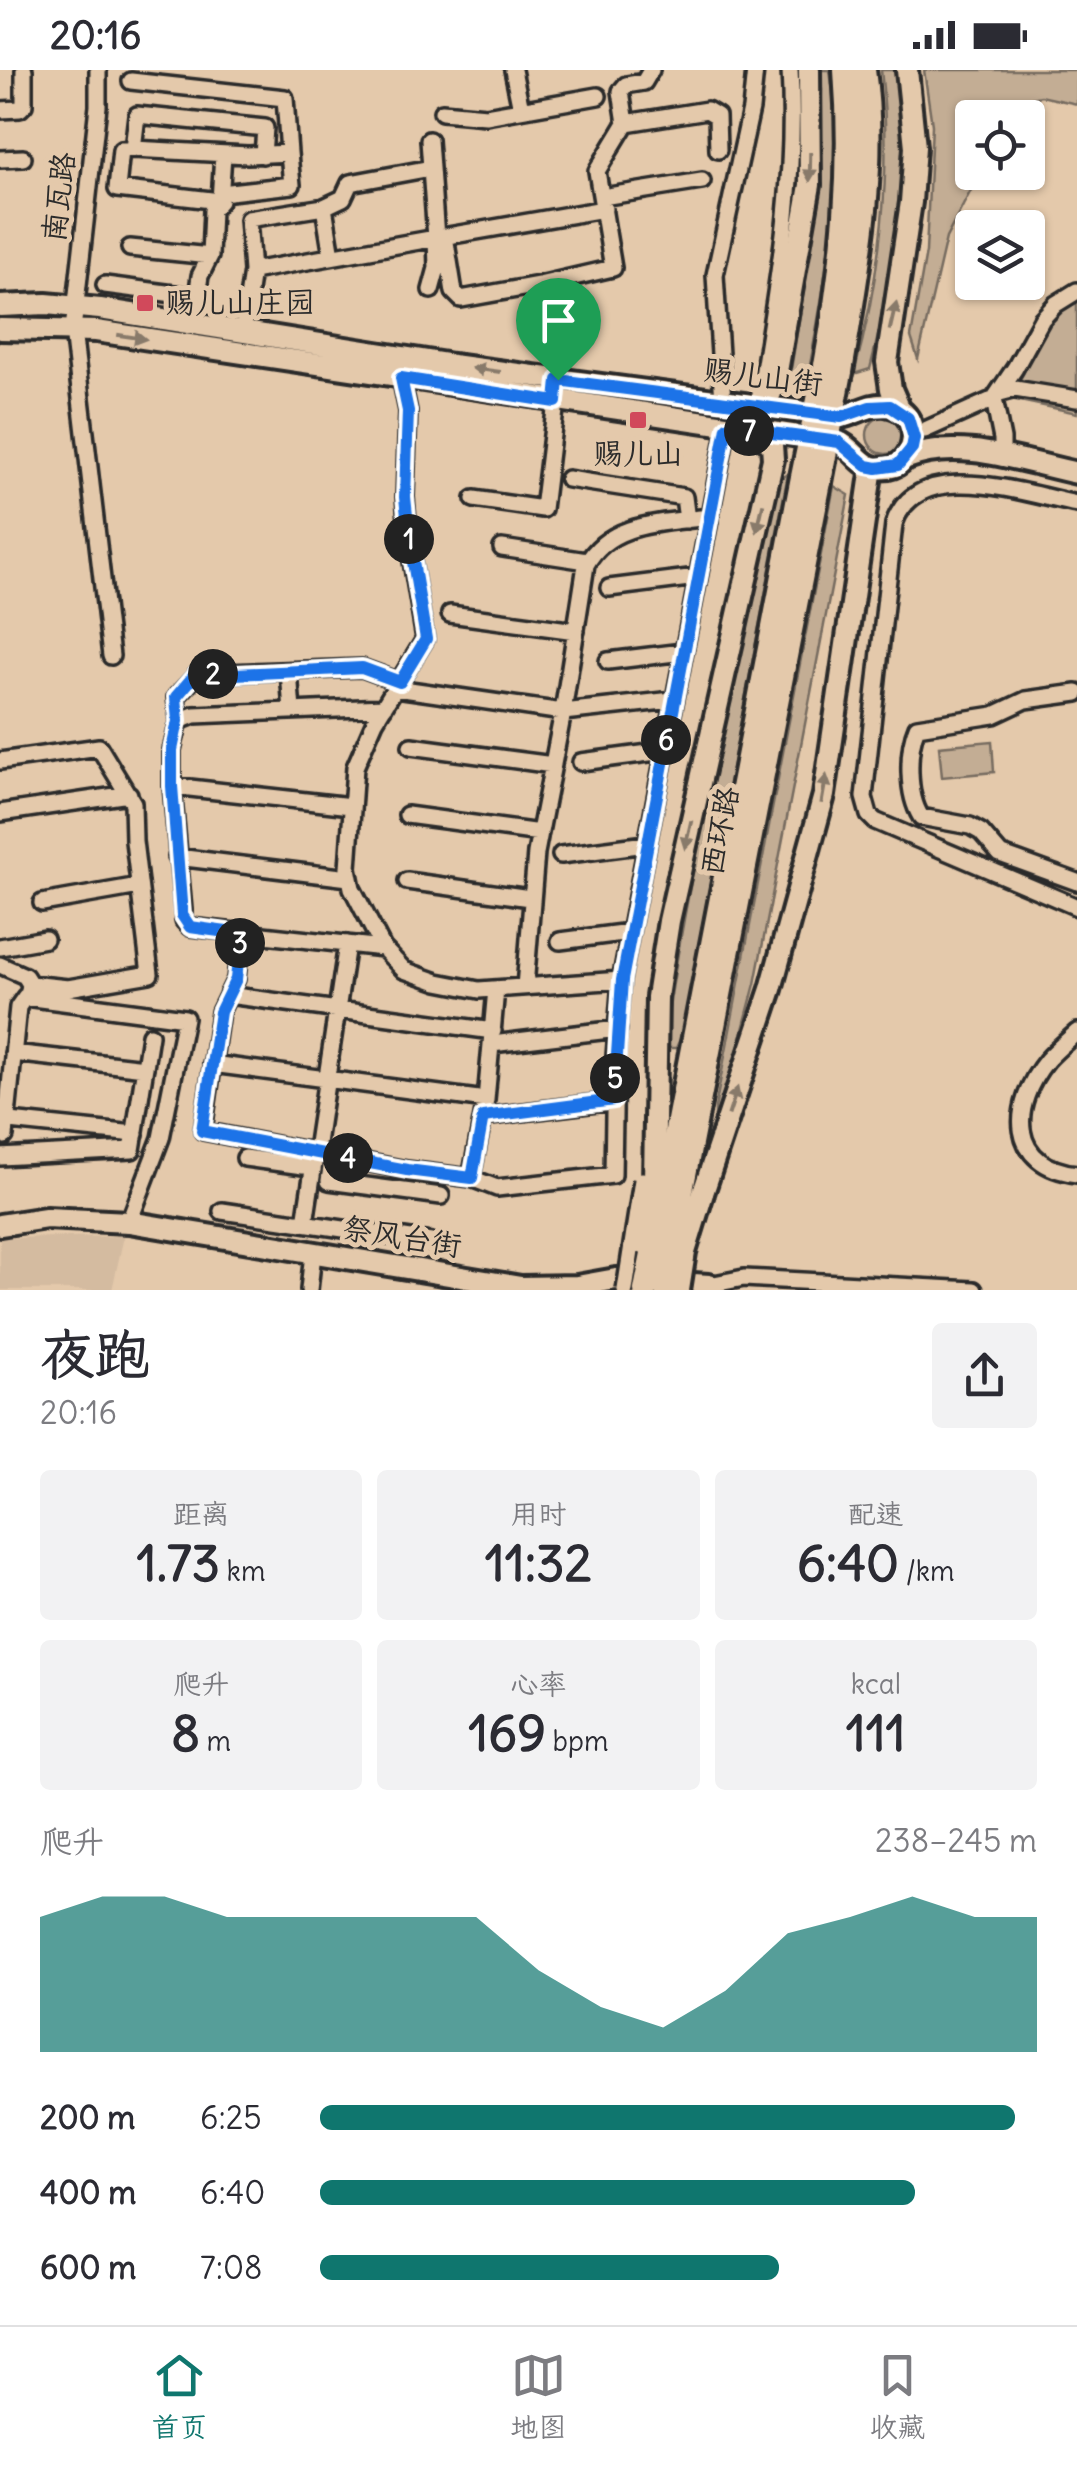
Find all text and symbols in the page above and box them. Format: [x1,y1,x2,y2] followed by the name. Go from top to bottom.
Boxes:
[50,12,141,59] text: 20:16
[955,100,1045,300] map controls
[955,100,1045,190] button: locate
[34,150,82,244] street label: 南瓦路
[802,152,818,184] one-way arrow
[955,210,1045,300] button: layers
[516,278,601,381] pin
[165,283,315,321] place label: 赐儿山庄园
[134,292,156,314] marker: 赐儿山庄园
[531,293,586,348] icon: arrive
[886,300,901,331] one-way arrow
[117,330,148,345] one-way arrow
[701,350,825,402] street label: 赐儿山街
[469,361,501,377] one-way arrow
[724,406,774,456] pin: 7
[627,409,649,431] marker: 赐儿山
[742,413,756,449] text: 7
[593,434,683,472] place label: 赐儿山
[752,503,767,534] one-way arrow
[384,514,434,564] pin: 1
[403,521,415,557] text: 1
[188,649,238,699] pin: 2
[205,656,221,692] text: 2
[641,715,691,765] pin: 6
[658,722,674,758] text: 6
[817,773,832,804] one-way arrow
[692,783,746,879] street label: 西环路
[680,820,695,851] one-way arrow
[215,918,265,968] pin: 3
[232,925,248,961] text: 3
[590,1053,640,1103] pin: 5
[607,1060,623,1096] text: 5
[726,1085,741,1115] one-way arrow
[323,1133,373,1183] pin: 4
[340,1140,356,1176] text: 4
[340,1208,464,1264] street label: 祭风台街
[40,1320,150,1389] text: 夜跑
[932,1323,1037,1428] button: share
[40,1392,117,1433] text: 20:16
[173,1496,229,1532] text: 距离
[510,1496,567,1532] text: 用时
[848,1496,904,1532] text: 配速
[137,1532,220,1595] text: 1.73
[485,1532,592,1595] text: 11:32
[797,1532,899,1595] text: 6:40
[220,1553,265,1589] text: km
[899,1553,955,1589] text: /km
[173,1666,229,1702] text: 爬升
[510,1666,567,1702] text: 心率
[851,1666,901,1702] text: kcal
[171,1702,200,1765] text: 8
[468,1702,546,1765] text: 169
[846,1702,906,1765] text: 111
[200,1723,231,1759] text: m
[546,1723,609,1759] text: bpm
[875,1820,1037,1861] text: 238–245 m
[40,1821,104,1862] text: 爬升
[40,2097,135,2138] text: 200 m
[200,2097,262,2138] text: 6:25
[40,2172,136,2213] text: 400 m
[200,2172,265,2213] text: 6:40
[40,2247,136,2288] text: 600 m
[200,2247,262,2288] text: 7:08
[151,2348,208,2445] tab: 首页
[510,2348,567,2445] tab: 地图
[869,2348,926,2445] tab: 收藏

